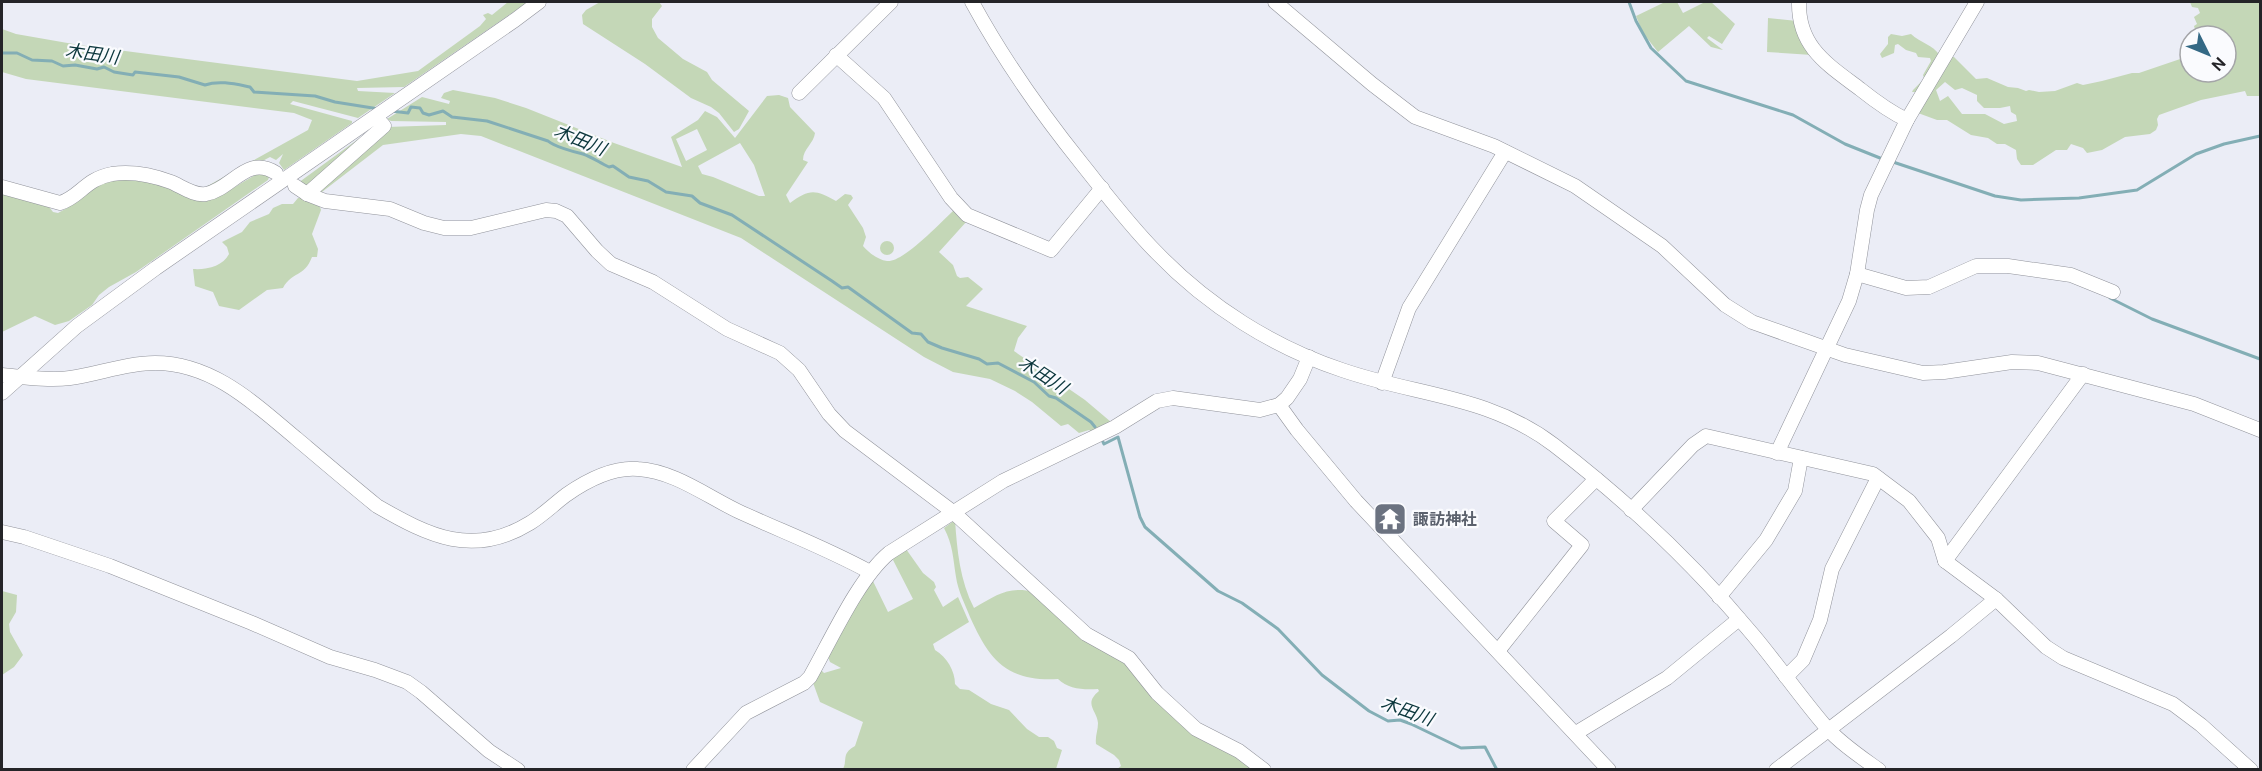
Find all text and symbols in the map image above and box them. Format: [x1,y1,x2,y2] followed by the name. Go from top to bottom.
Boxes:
[2178,24,2238,84] north arrow
[64,38,122,70] water label: 木田川
[2207,52,2230,75] text: N
[550,119,611,162] water label: 木田川
[1014,350,1074,401] water label: 木田川
[1372,501,1408,537] temple icon: 諏訪神社
[1413,509,1477,530] place label: 諏訪神社
[1378,690,1438,732] water label: 木田川

